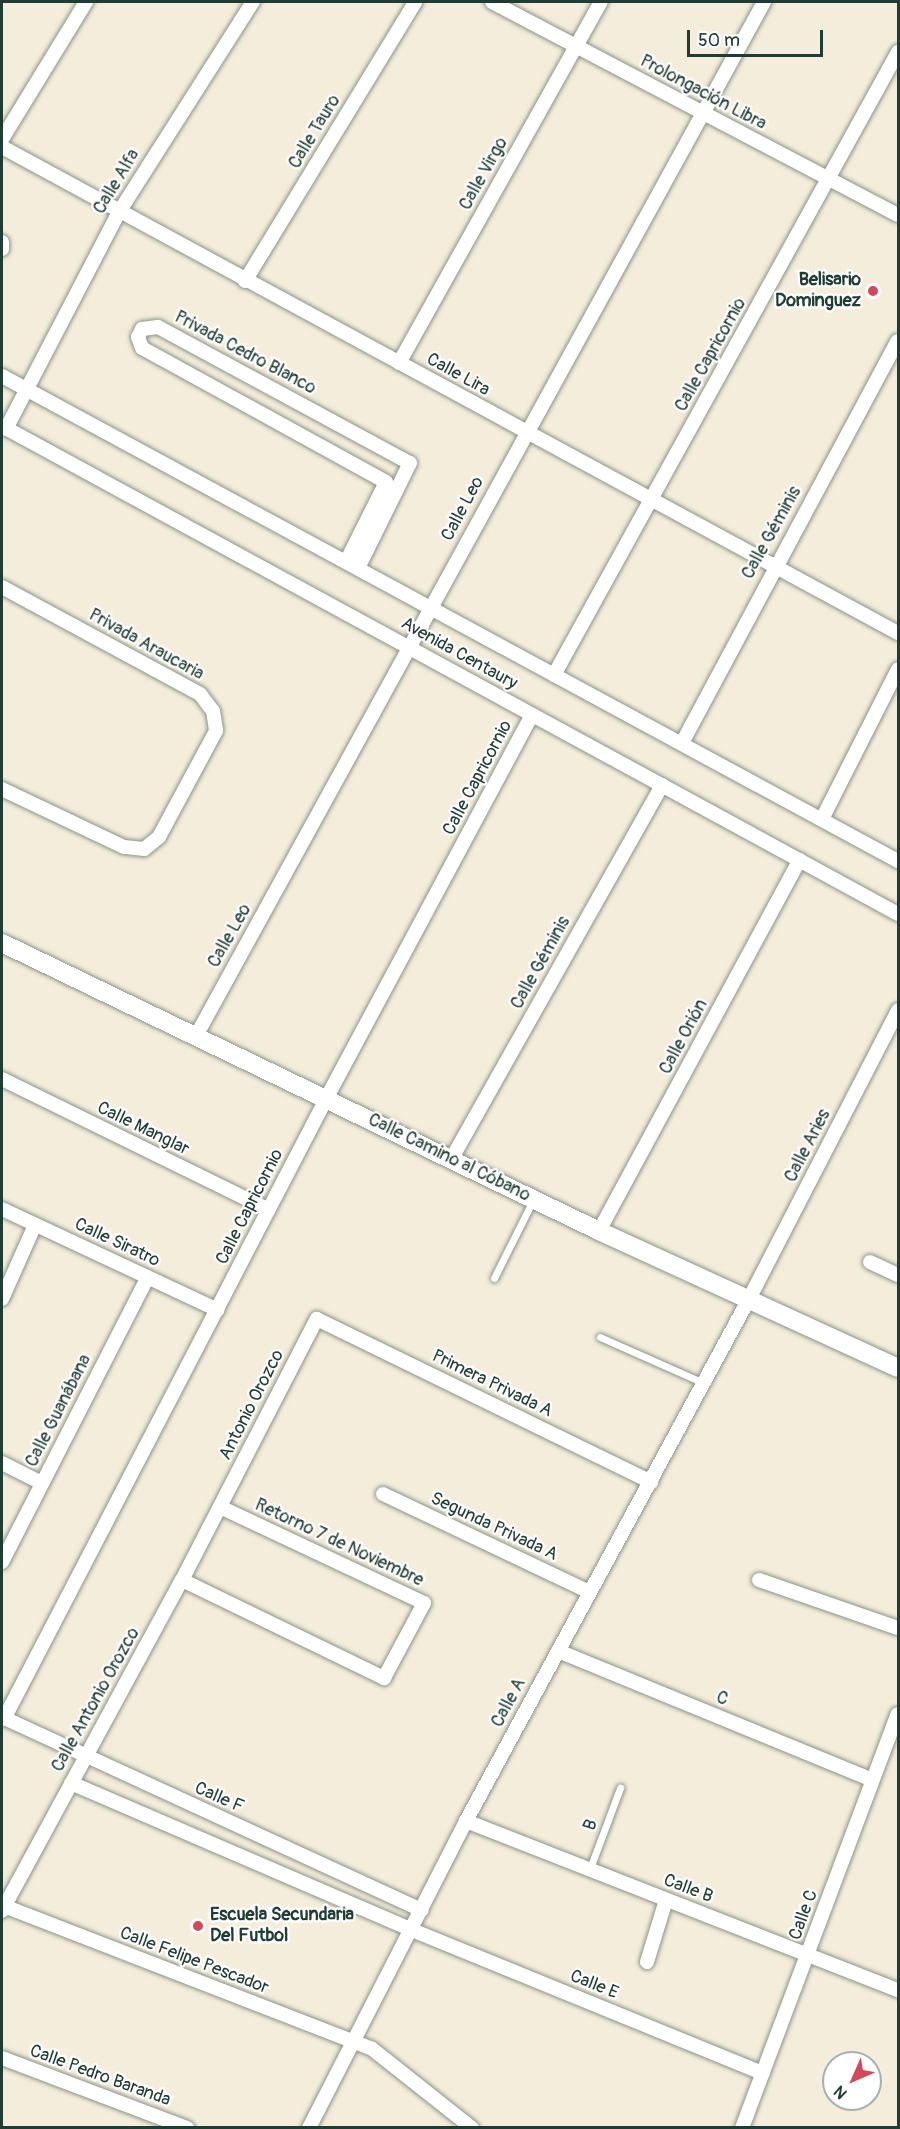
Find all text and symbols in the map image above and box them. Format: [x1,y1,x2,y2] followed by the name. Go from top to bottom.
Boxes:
[690,18,826,56] scale bar
[698,29,740,52] text: 50 m
[636,51,770,135] street label: Prolongación Libra
[284,91,346,173] street label: Calle Tauro
[455,134,513,214] street label: Calle Virgo
[89,146,145,218] street label: Calle Alfa
[775,270,861,312] place label: Belisario Dominguez
[866,284,880,298] marker: Belisario Dominguez
[671,294,751,416] street label: Calle Capricornio
[171,307,319,399] street label: Privada Cedro Blanco
[423,349,493,401] street label: Calle Lira
[437,473,489,545] street label: Calle Leo
[738,483,806,583] street label: Calle Géminis
[85,605,207,685] street label: Privada Araucaria
[397,613,521,695] street label: Avenida Centaury
[439,717,517,839] street label: Calle Capricornio
[204,900,256,972] street label: Calle Leo
[507,913,575,1013] street label: Calle Géminis
[655,996,713,1078] street label: Calle Orión
[93,1097,193,1161] street label: Calle Manglar
[780,1106,836,1186] street label: Calle Aries
[364,1109,534,1207] street label: Calle Camino al Cóbano
[212,1146,288,1268] street label: Calle Capricornio
[71,1214,163,1272] street label: Calle Siratro
[215,1346,289,1464] street label: Antonio Orozco
[428,1346,556,1422] street label: Primera Privada A
[21,1351,97,1471] street label: Calle Guanábana
[427,1488,561,1566] street label: Segunda Privada A
[251,1494,427,1592] street label: Retorno 7 de Noviembre
[47,1624,145,1776] street label: Calle Antonio Orozco
[487,1675,531,1731] street label: Calle A
[713,1687,731,1711] street label: C
[191,1778,247,1818] street label: Calle F
[579,1817,603,1833] street label: B
[660,1870,716,1908] street label: Calle B
[785,1887,823,1943] street label: Calle C
[210,1905,354,1948] place label: Escuela Secundaria Del Futbol
[191,1919,205,1933] marker: Escuela Secundaria Del Futbol
[117,1923,271,1999] street label: Calle Felipe Pescador
[567,1966,621,2004] street label: Calle E
[27,2040,173,2112] street label: Calle Pedro Baranda
[822,2051,882,2111] north arrow
[830,2081,852,2103] text: N

